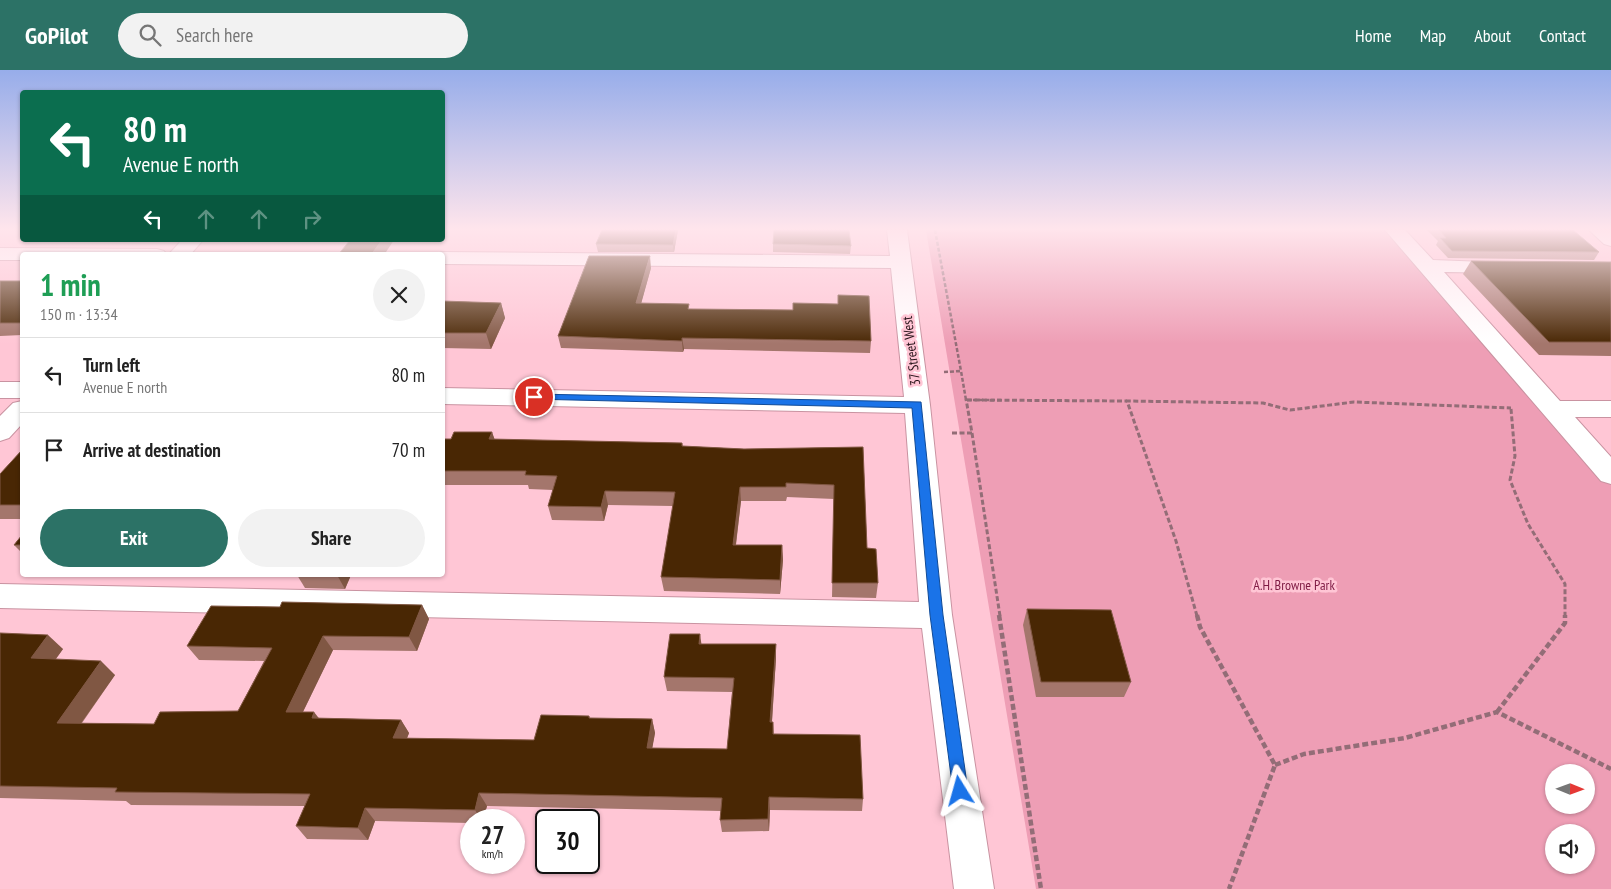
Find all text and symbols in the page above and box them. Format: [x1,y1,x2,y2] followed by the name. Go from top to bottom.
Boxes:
[118,13,468,58] search box
[25,20,88,51] text: GoPilot
[136,21,164,49] icon: search
[176,23,253,47] text: Search here
[1355,24,1392,47] text: Home
[1420,24,1446,47] text: Map
[1474,24,1511,47] text: About
[1539,24,1586,47] text: Contact
[123,106,187,152] text: 80 m
[40,110,105,175] icon: left
[123,150,239,178] text: Avenue E north
[139,205,167,233] icon: left
[192,205,220,233] icon: ahead
[245,205,273,233] icon: ahead
[298,205,326,233] icon: right
[40,265,101,304] text: 1 min
[373,269,425,321] button: close
[40,304,118,324] text: 150 m · 13:34
[898,315,924,387] street label: 37 Street West
[83,353,140,377] text: Turn left
[40,361,68,389] icon: left
[392,363,425,387] text: 80 m
[513,376,555,418] pin
[83,377,167,397] text: Avenue E north
[520,383,548,411] icon: arrive
[40,436,68,464] icon: arrive
[83,438,221,462] text: Arrive at destination
[392,438,425,462] text: 70 m
[40,509,228,567] button: Exit
[238,509,425,567] button: Share
[1253,576,1335,594] park label: A.H. Browne Park
[933,764,985,816] position arrow
[1545,764,1595,814] north arrow
[1545,764,1595,874] map controls
[535,809,600,874] speed limit sign: 30
[481,819,504,851] text: 27
[1545,824,1595,874] button: sound
[482,846,503,861] text: km/h

